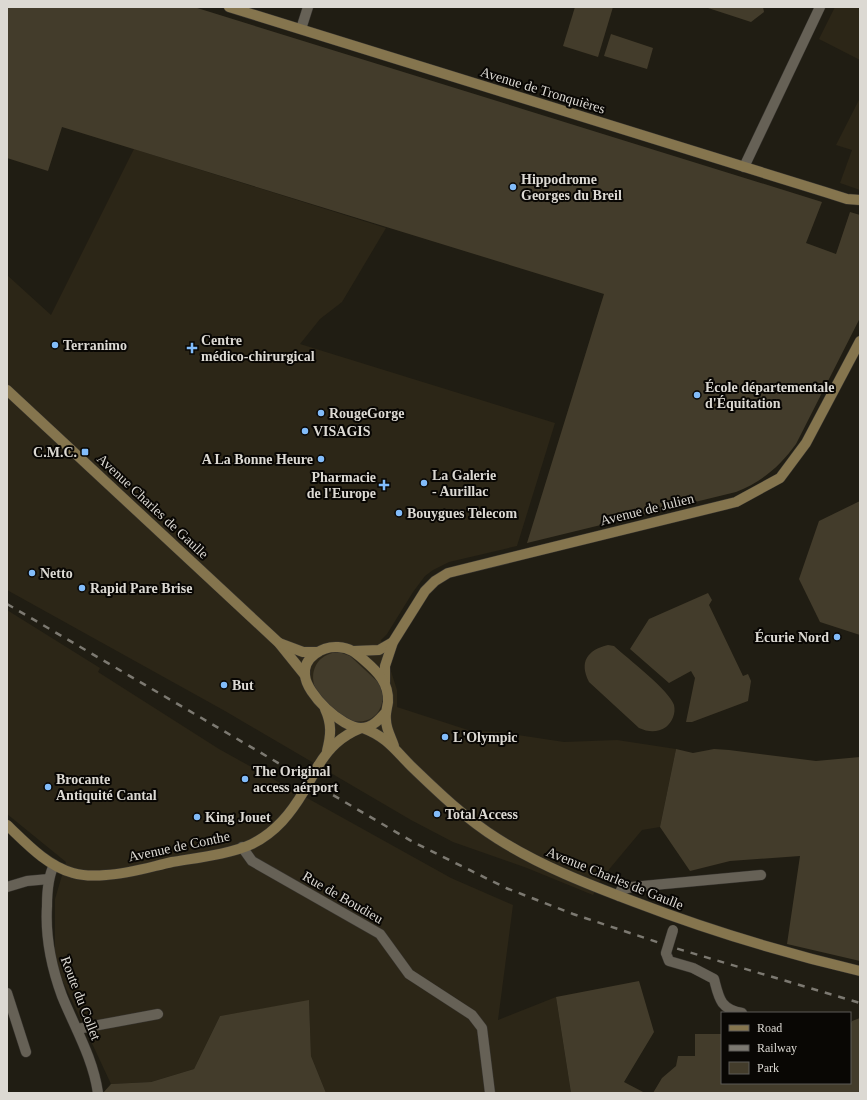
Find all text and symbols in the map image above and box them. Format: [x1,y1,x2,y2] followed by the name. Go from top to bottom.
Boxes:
[479,64,607,117] street label: Avenue de Tronquières
[521,172,622,203] place label: Hippodrome Georges du Breil
[508,182,518,192] marker: Hippodrome Georges du Breil
[201,333,315,364] place label: Centre médico-chirurgical
[63,338,127,353] place label: Terranimo
[50,340,60,350] marker: Terranimo
[186,342,198,354] marker: Centre médico-chirurgical
[705,379,834,411] place label: École départementale d'Équitation
[692,390,702,400] marker: École départementale d'Équitation
[329,406,404,421] place label: RougeGorge
[316,408,326,418] marker: RougeGorge
[313,424,371,439] place label: VISAGIS
[300,426,310,436] marker: VISAGIS
[33,445,77,460] place label: C.M.C.
[80,447,90,457] marker: C.M.C.
[94,451,211,562] street label: Avenue Charles de Gaulle
[202,452,313,467] place label: A La Bonne Heure
[316,454,326,464] marker: A La Bonne Heure
[432,468,496,499] place label: La Galerie - Aurillac
[307,470,376,501] place label: Pharmacie de l'Europe
[419,478,429,488] marker: La Galerie - Aurillac
[379,480,389,490] marker: Pharmacie de l'Europe
[599,491,696,528] street label: Avenue de Julien
[407,506,517,521] place label: Bouygues Telecom
[394,508,404,518] marker: Bouygues Telecom
[40,566,73,581] place label: Netto
[27,568,37,578] marker: Netto
[90,581,192,596] place label: Rapid Pare Brise
[77,583,87,593] marker: Rapid Pare Brise
[755,629,829,645] place label: Écurie Nord
[832,632,842,642] marker: Écurie Nord
[232,678,254,693] place label: But
[219,680,229,690] marker: But
[453,730,518,745] place label: L'Olympic
[440,732,450,742] marker: L'Olympic
[253,764,338,795] place label: The Original access aérport
[56,772,157,803] place label: Brocante Antiquité Cantal
[240,774,250,784] marker: The Original access aérport
[43,782,53,792] marker: Brocante Antiquité Cantal
[445,807,519,822] place label: Total Access
[432,809,442,819] marker: Total Access
[205,810,271,825] place label: King Jouet
[192,812,202,822] marker: King Jouet
[127,828,231,865] street label: Avenue de Conthe
[544,844,685,913] street label: Avenue Charles de Gaulle
[300,868,386,926] street label: Rue de Boudieu
[58,954,103,1042] street label: Route du Collet
[721,1012,851,1084] legend
[757,1021,782,1035] text: Road
[757,1041,797,1055] text: Railway
[757,1061,779,1075] text: Park

